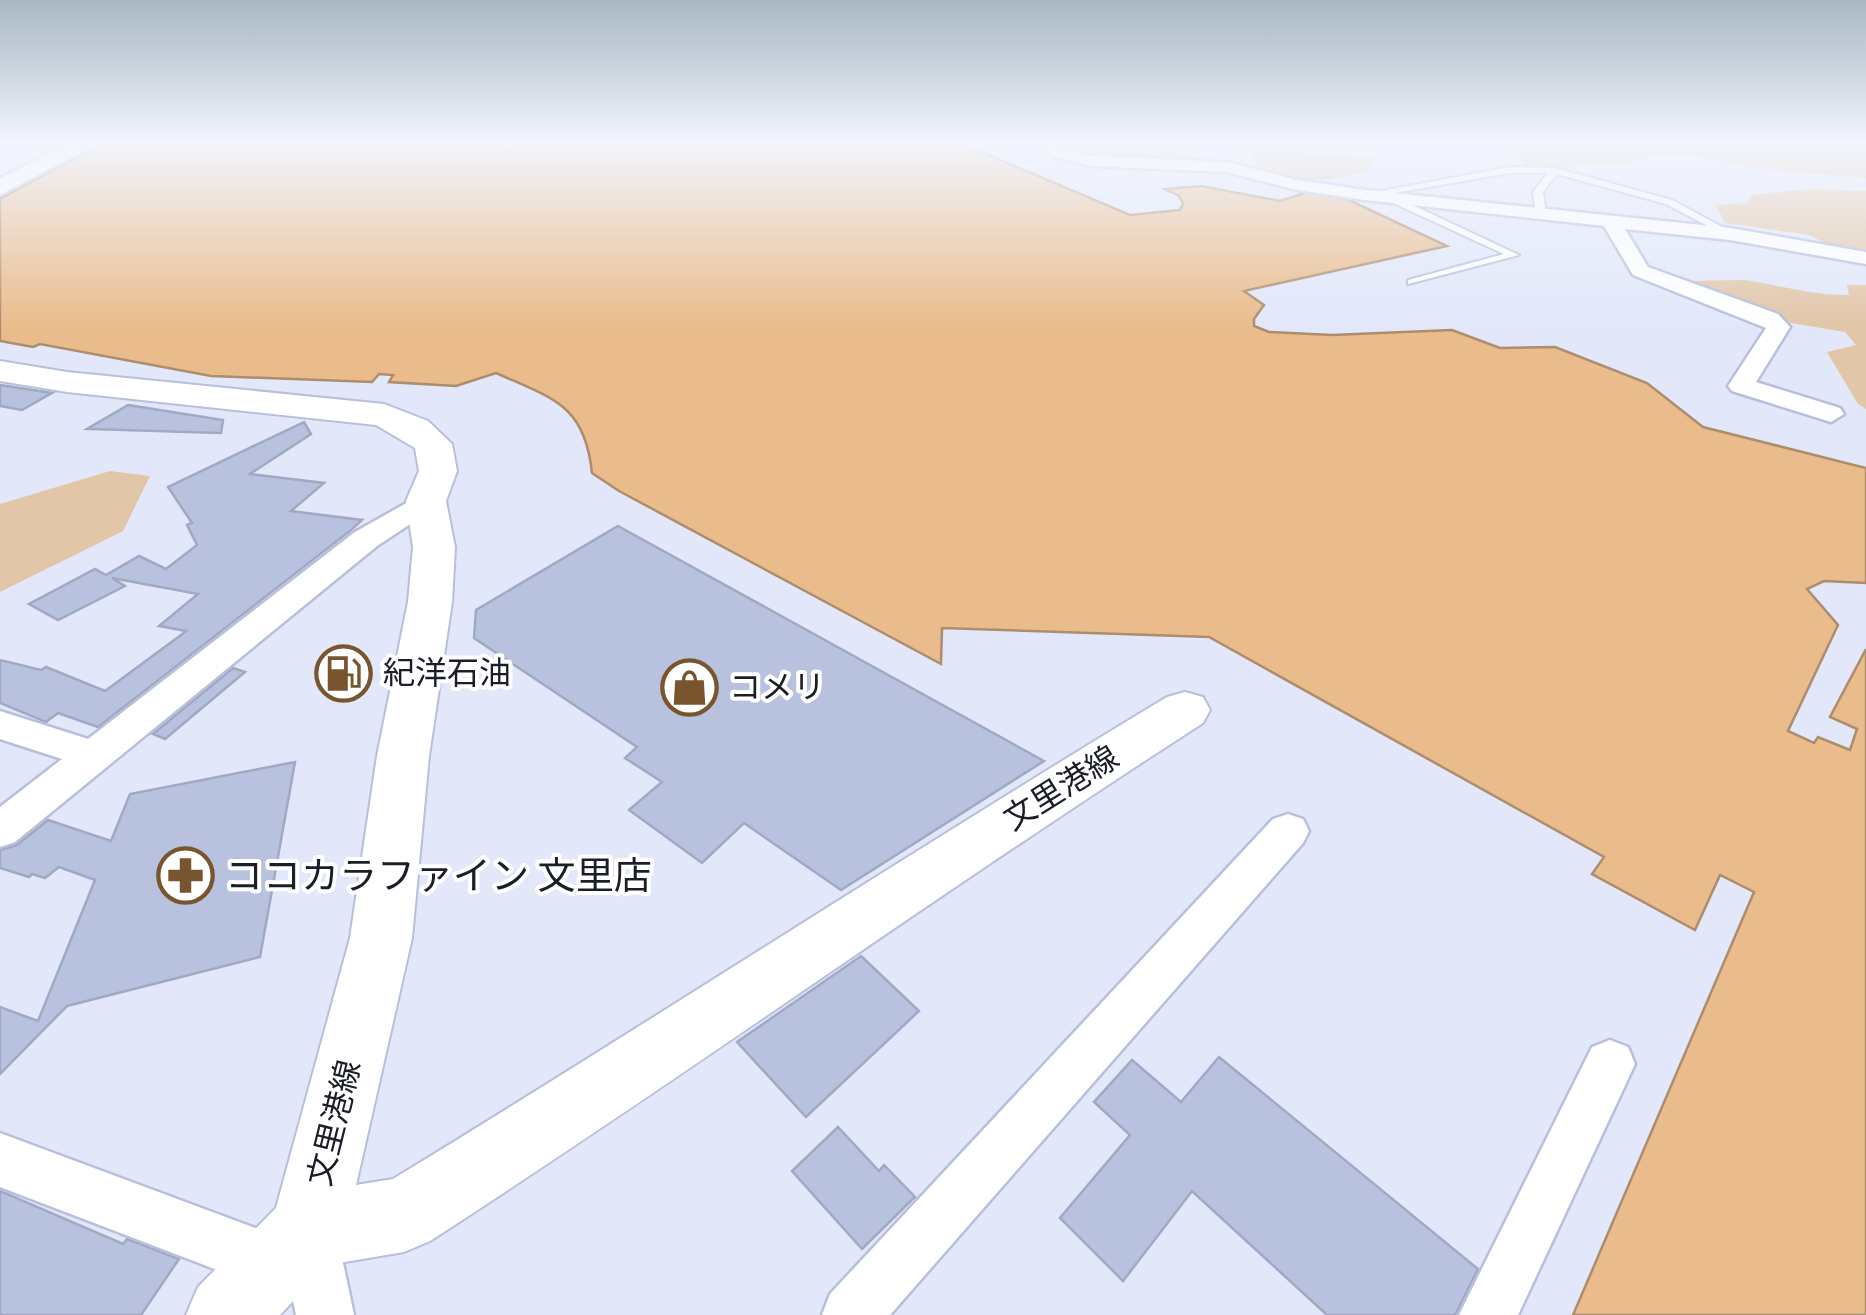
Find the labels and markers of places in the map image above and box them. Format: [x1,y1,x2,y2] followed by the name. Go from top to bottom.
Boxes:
[314,643,374,703] fuel station icon: 紀洋石油
[383,654,511,692] place label: 紀洋石油
[660,657,720,717] shop icon: コメリ
[729,668,825,706] place label: コメリ
[156,846,216,906] pharmacy icon: ココカラファイン 文里店
[225,854,652,898] place label: ココカラファイン 文里店

